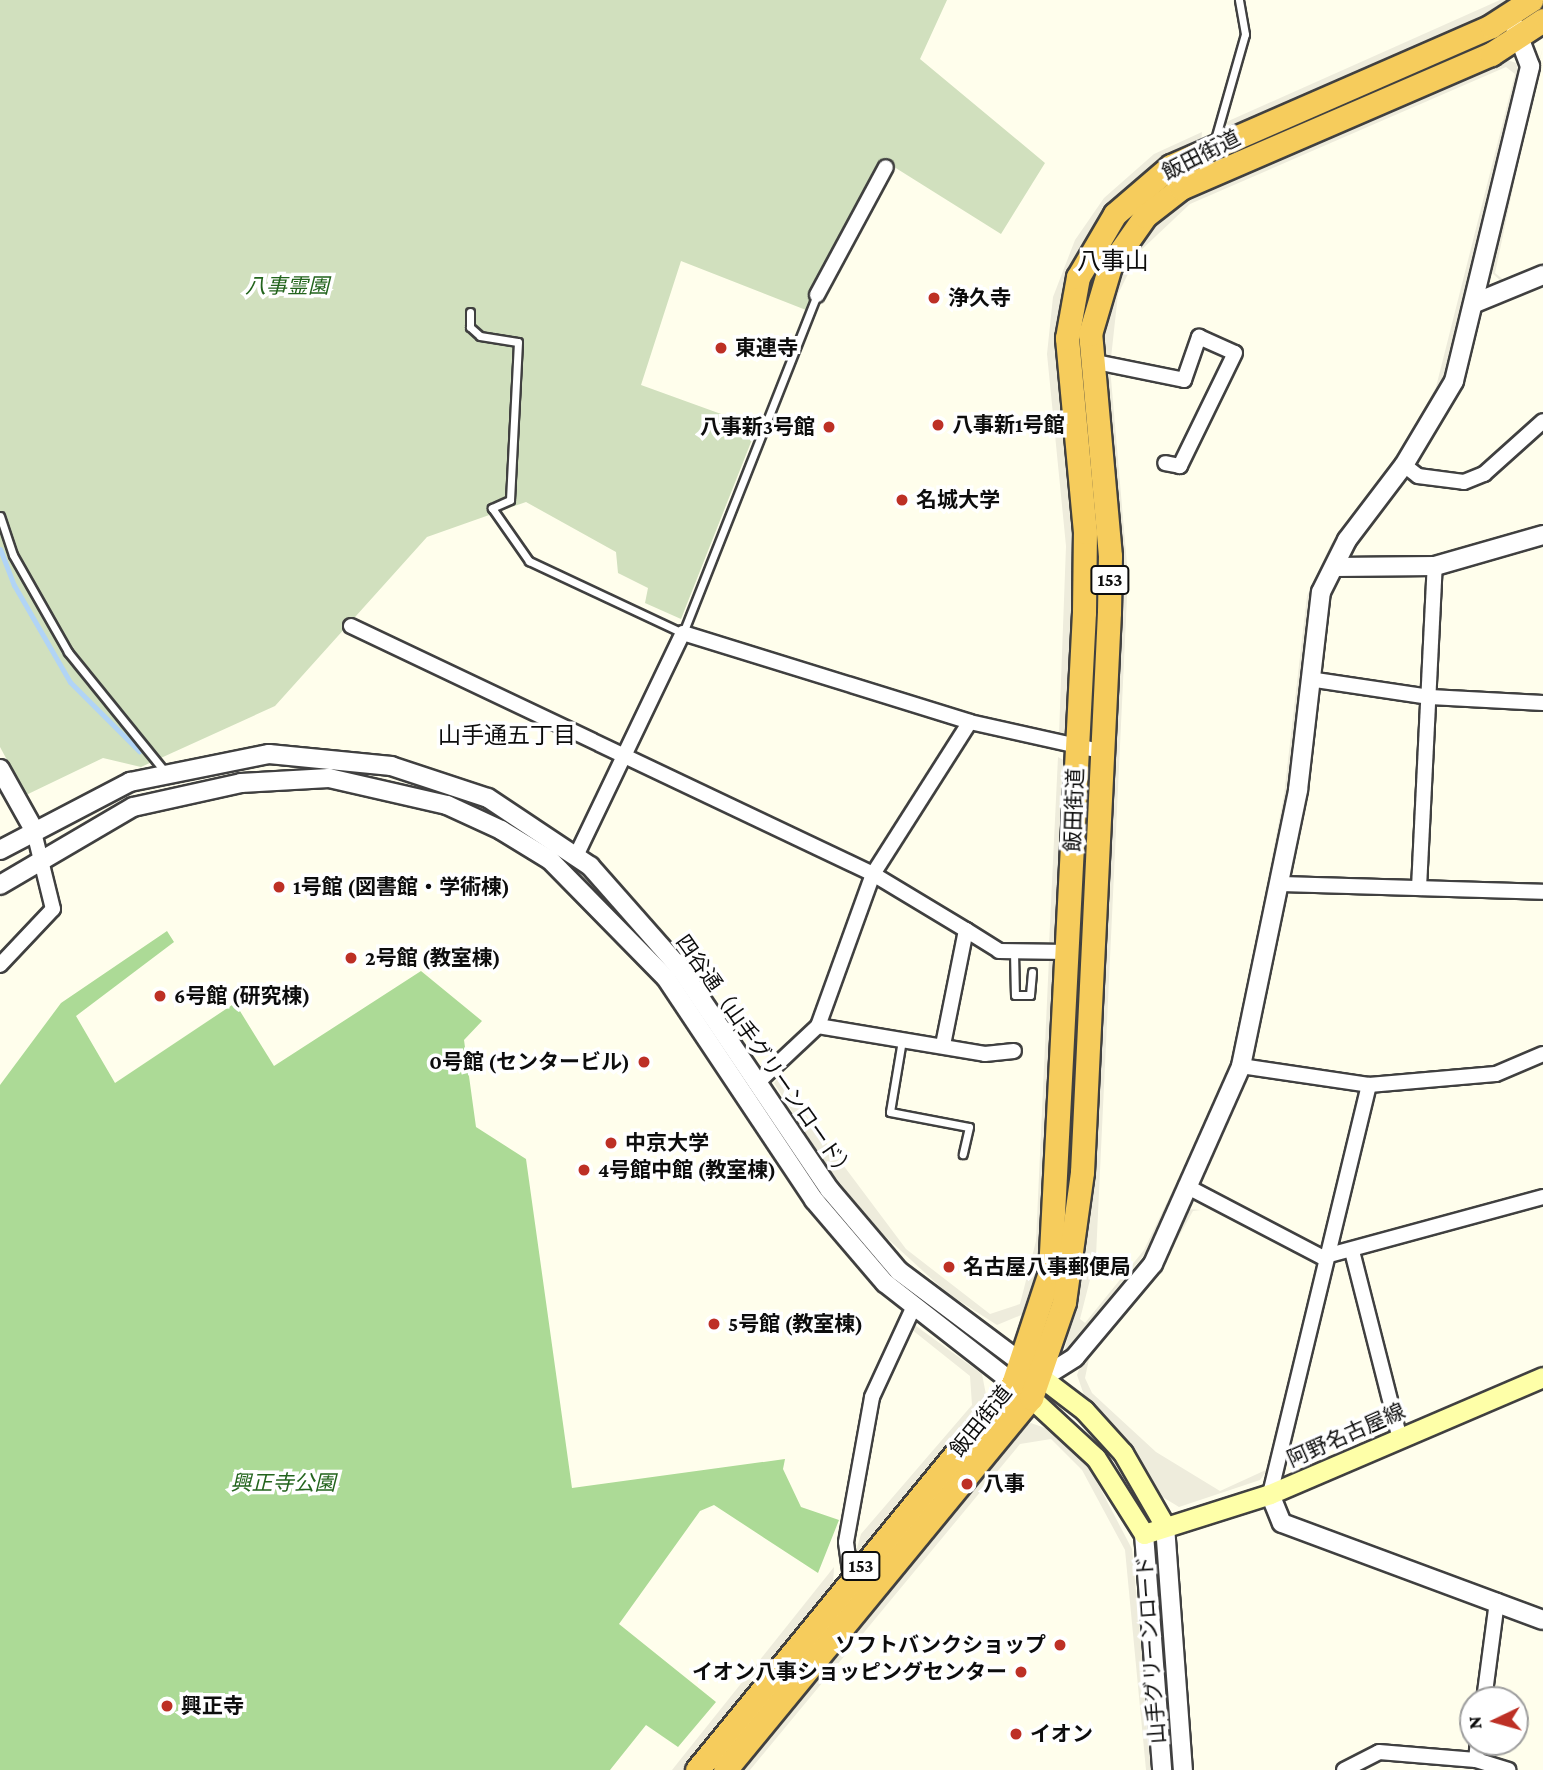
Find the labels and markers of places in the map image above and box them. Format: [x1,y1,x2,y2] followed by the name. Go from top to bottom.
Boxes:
[948,285,1011,311] place label: 浄久寺
[926,290,942,306] marker: 浄久寺
[735,335,798,361] place label: 東連寺
[713,340,729,356] marker: 東連寺
[952,412,1065,438] place label: 八事新1号館
[700,414,815,440] place label: 八事新3号館
[930,417,946,433] marker: 八事新1号館
[821,419,837,435] marker: 八事新3号館
[916,487,1000,513] place label: 名城大学
[894,492,910,508] marker: 名城大学
[293,874,510,900] place label: 1号館 (図書館・学術棟)
[271,879,287,895] marker: 1号館 (図書館・学術棟)
[365,945,501,971] place label: 2号館 (教室棟)
[343,950,359,966] marker: 2号館 (教室棟)
[174,983,310,1009] place label: 6号館 (研究棟)
[152,988,168,1004] marker: 6号館 (研究棟)
[429,1049,630,1075] place label: 0号館 (センタービル)
[636,1054,652,1070] marker: 0号館 (センタービル)
[625,1130,709,1156] place label: 中京大学
[603,1135,619,1151] marker: 中京大学
[598,1157,776,1183] place label: 4号館中館 (教室棟)
[576,1162,592,1178] marker: 4号館中館 (教室棟)
[963,1254,1131,1280] place label: 名古屋八事郵便局
[941,1259,957,1275] marker: 名古屋八事郵便局
[728,1311,863,1337] place label: 5号館 (教室棟)
[706,1316,722,1332] marker: 5号館 (教室棟)
[983,1471,1025,1497] place label: 八事
[957,1474,977,1494] marker: 八事
[836,1632,1046,1658] place label: ソフトバンクショップ
[1052,1637,1068,1653] marker: ソフトバンクショップ
[692,1659,1007,1685] place label: イオン八事ショッピングセンター
[1013,1664,1029,1680] marker: イオン八事ショッピングセンター
[181,1693,244,1719] place label: 興正寺
[159,1698,175,1714] marker: 興正寺
[1030,1721,1093,1747] place label: イオン
[1008,1726,1024,1742] marker: イオン

